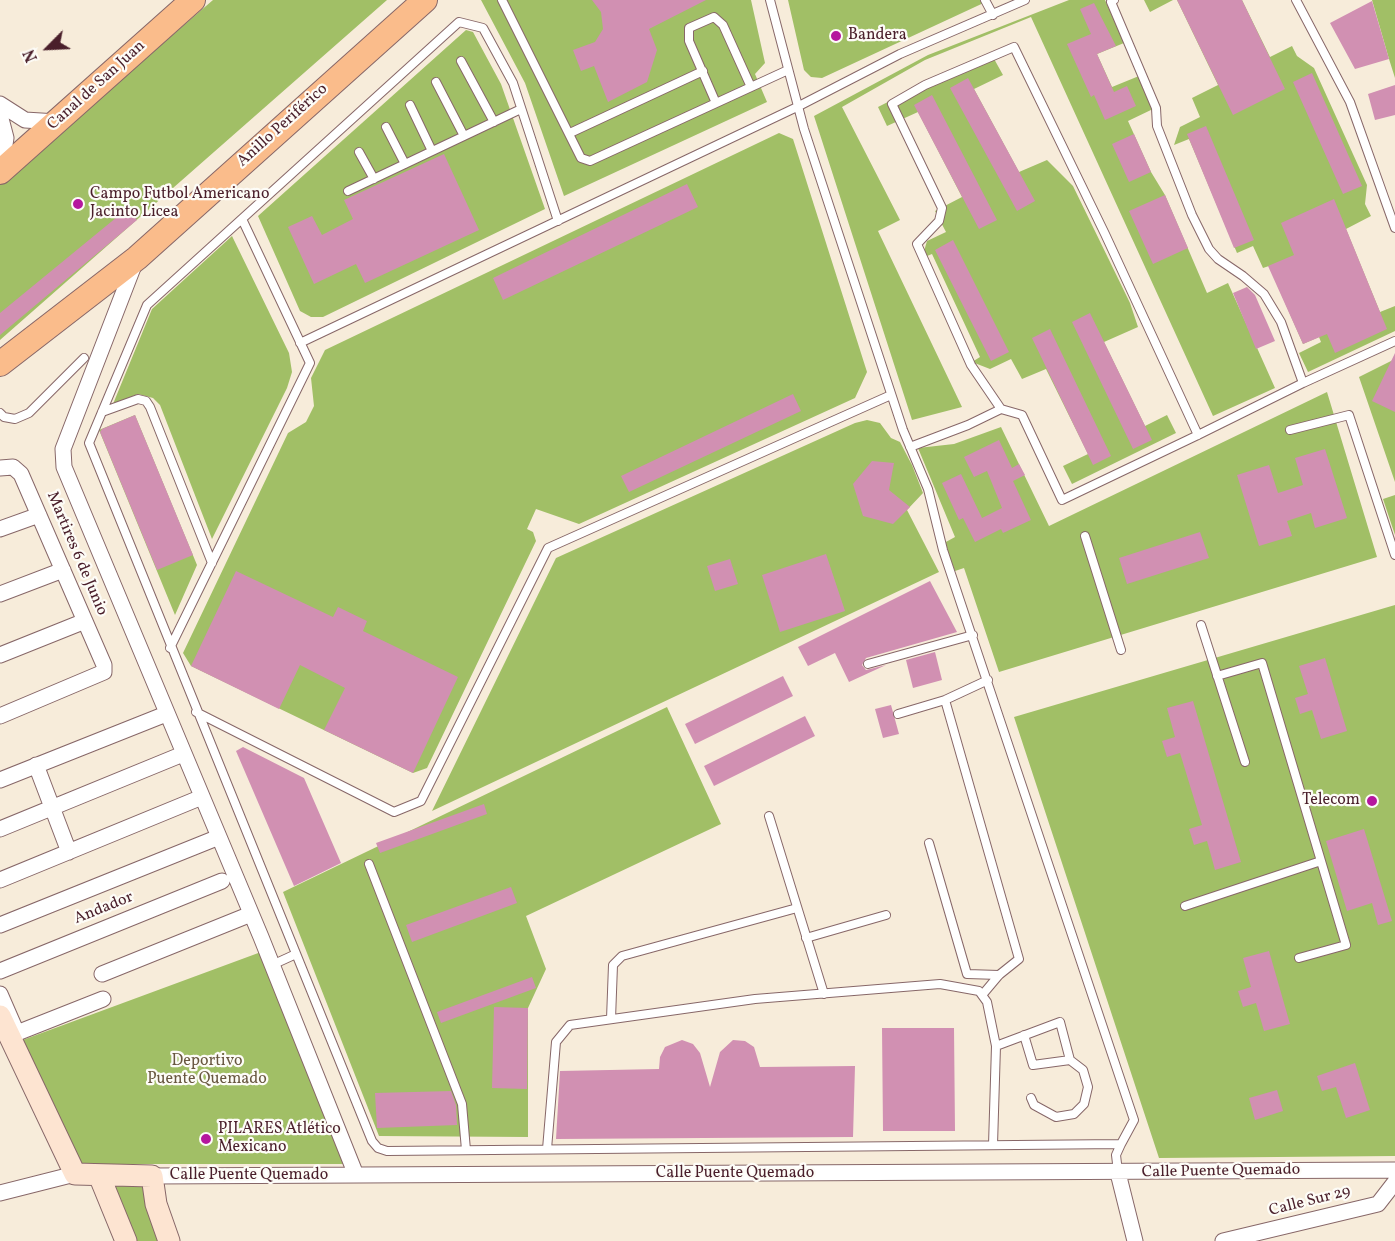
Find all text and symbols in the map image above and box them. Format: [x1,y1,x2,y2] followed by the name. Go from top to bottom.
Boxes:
[18,18,78,78] north arrow
[848,26,907,46] place label: Bandera
[829,29,843,43] marker: Bandera
[44,37,150,135] street label: Canal de San Juan
[19,46,44,65] text: N
[234,80,332,172] street label: Anillo Periférico
[90,185,269,223] place label: Campo Futbol Americano Jacinto Licea
[71,197,85,211] marker: Campo Futbol Americano Jacinto Licea
[41,489,111,619] street label: Martires 6 de Junio
[1302,791,1360,811] place label: Telecom
[1365,794,1379,808] marker: Telecom
[72,888,136,930] street label: Andador
[147,1052,267,1090] park label: Deportivo Puente Quemado
[218,1120,341,1158] place label: PILARES Atlético Mexicano
[199,1132,213,1146] marker: PILARES Atlético Mexicano
[1142,1161,1300,1183] street label: Calle Puente Quemado
[656,1164,814,1184] street label: Calle Puente Quemado
[170,1166,328,1186] street label: Calle Puente Quemado
[1267,1183,1353,1221] street label: Calle Sur 29

